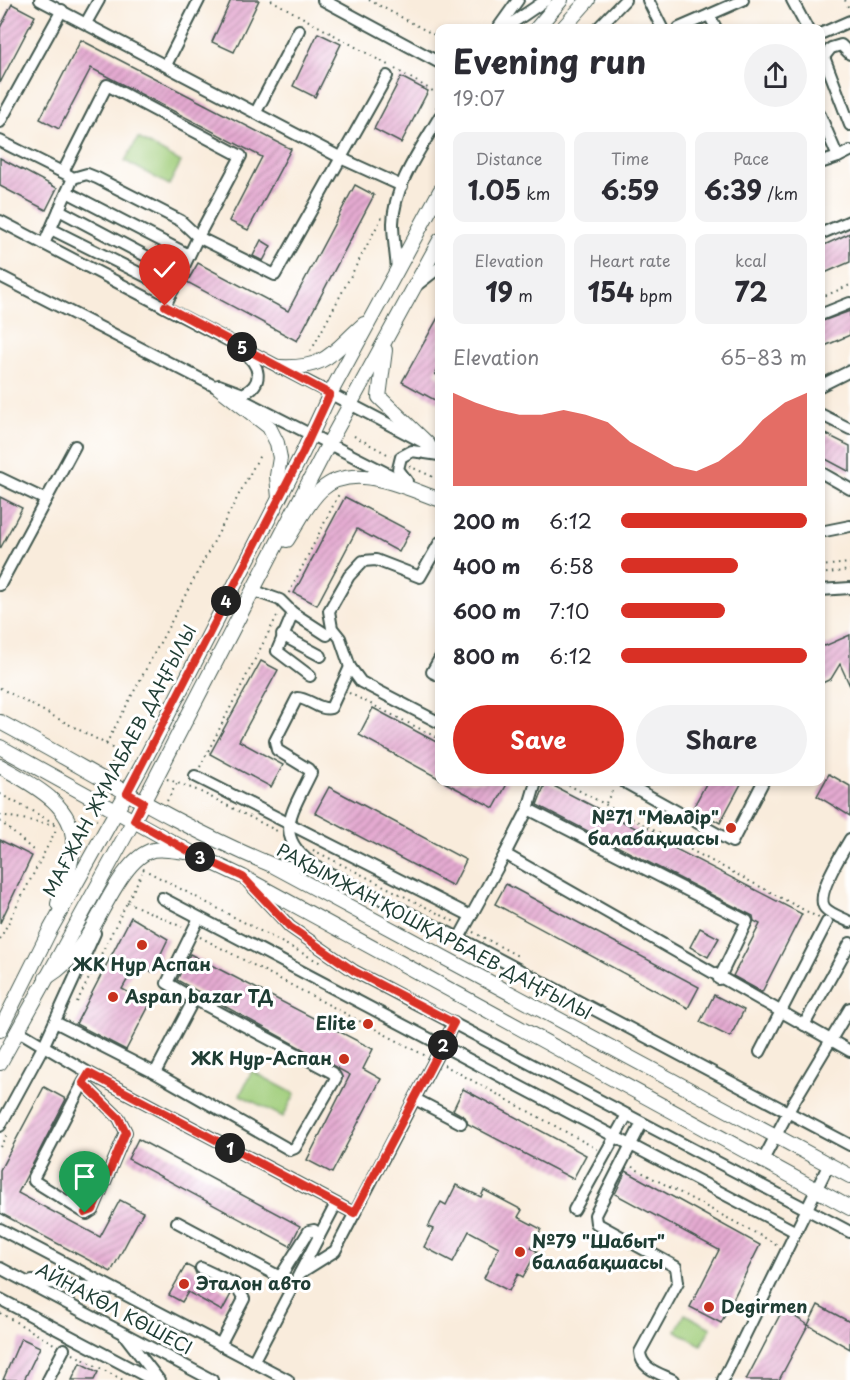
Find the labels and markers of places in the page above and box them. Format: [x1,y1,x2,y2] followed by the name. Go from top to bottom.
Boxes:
[139,244,190,306] pin
[227,332,257,362] pin: 5
[211,586,241,616] pin: 4
[588,803,719,851] place label: №71 "Мөлдір" балабақшасы
[724,821,738,835] marker: №71 "Мөлдір" балабақшасы
[185,842,215,872] pin: 3
[135,938,149,952] marker: ЖК Нур Аспан
[72,950,211,977] place label: ЖК Нур Аспан
[124,982,273,1009] place label: Aspan bazar ТД
[106,990,120,1004] marker: Aspan bazar ТД
[315,1009,356,1036] place label: Elite
[361,1017,375,1031] marker: Elite
[428,1030,458,1060] pin: 2
[191,1044,332,1071] place label: ЖК Нур-Аспан
[337,1052,351,1066] marker: ЖК Нур-Аспан
[215,1133,245,1163] pin: 1
[59,1151,110,1213] pin
[532,1227,665,1275] place label: №79 "Шабыт" балабақшасы
[513,1245,527,1259] marker: №79 "Шабыт" балабақшасы
[196,1269,311,1296] place label: Эталон авто
[177,1277,191,1291] marker: Эталон авто
[721,1292,808,1319] place label: Degirmen
[702,1300,716,1314] marker: Degirmen

